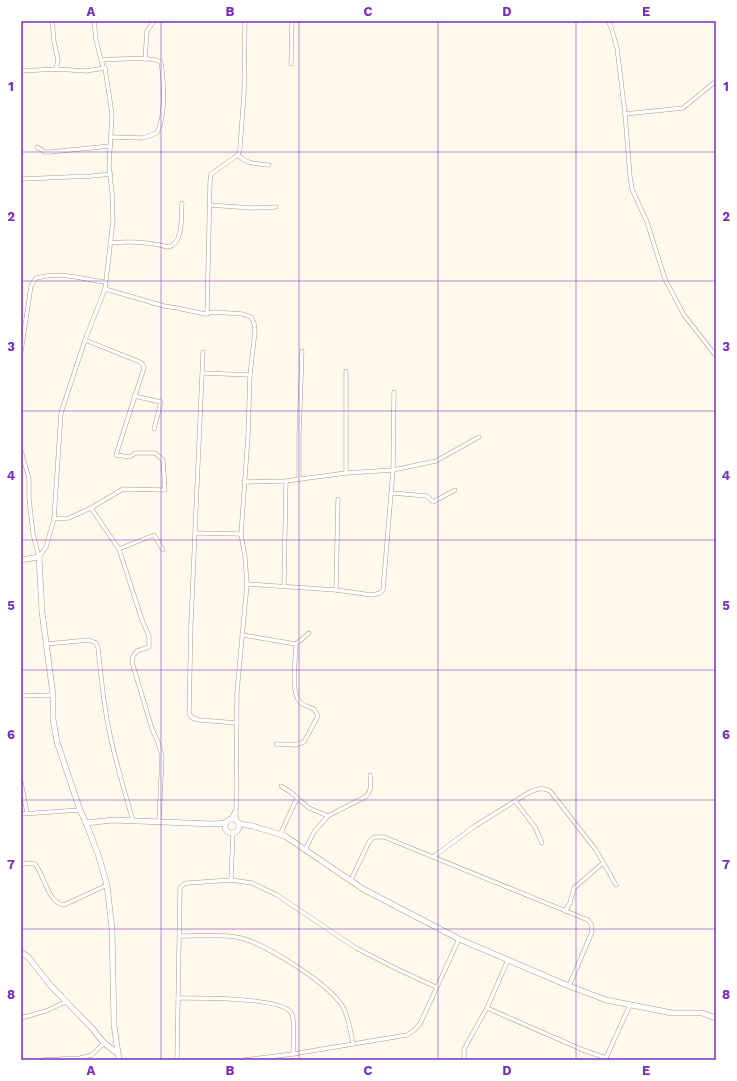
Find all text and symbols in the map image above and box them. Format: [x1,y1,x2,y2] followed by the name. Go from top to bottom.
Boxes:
[87,4,96,19] text: A
[226,4,235,19] text: B
[364,4,373,19] text: C
[502,4,512,19] text: D
[642,4,650,19] text: E
[8,79,14,94] text: 1
[723,79,729,94] text: 1
[7,209,15,224] text: 2
[722,209,730,224] text: 2
[7,339,15,354] text: 3
[722,339,730,354] text: 3
[7,468,16,483] text: 4
[722,468,731,483] text: 4
[7,598,15,613] text: 5
[722,598,730,613] text: 5
[7,727,15,742] text: 6
[722,727,730,742] text: 6
[7,857,15,872] text: 7
[722,857,730,872] text: 7
[7,987,15,1002] text: 8
[722,987,730,1002] text: 8
[87,1063,96,1078] text: A
[226,1063,235,1078] text: B
[364,1063,373,1078] text: C
[502,1063,512,1078] text: D
[642,1063,650,1078] text: E

